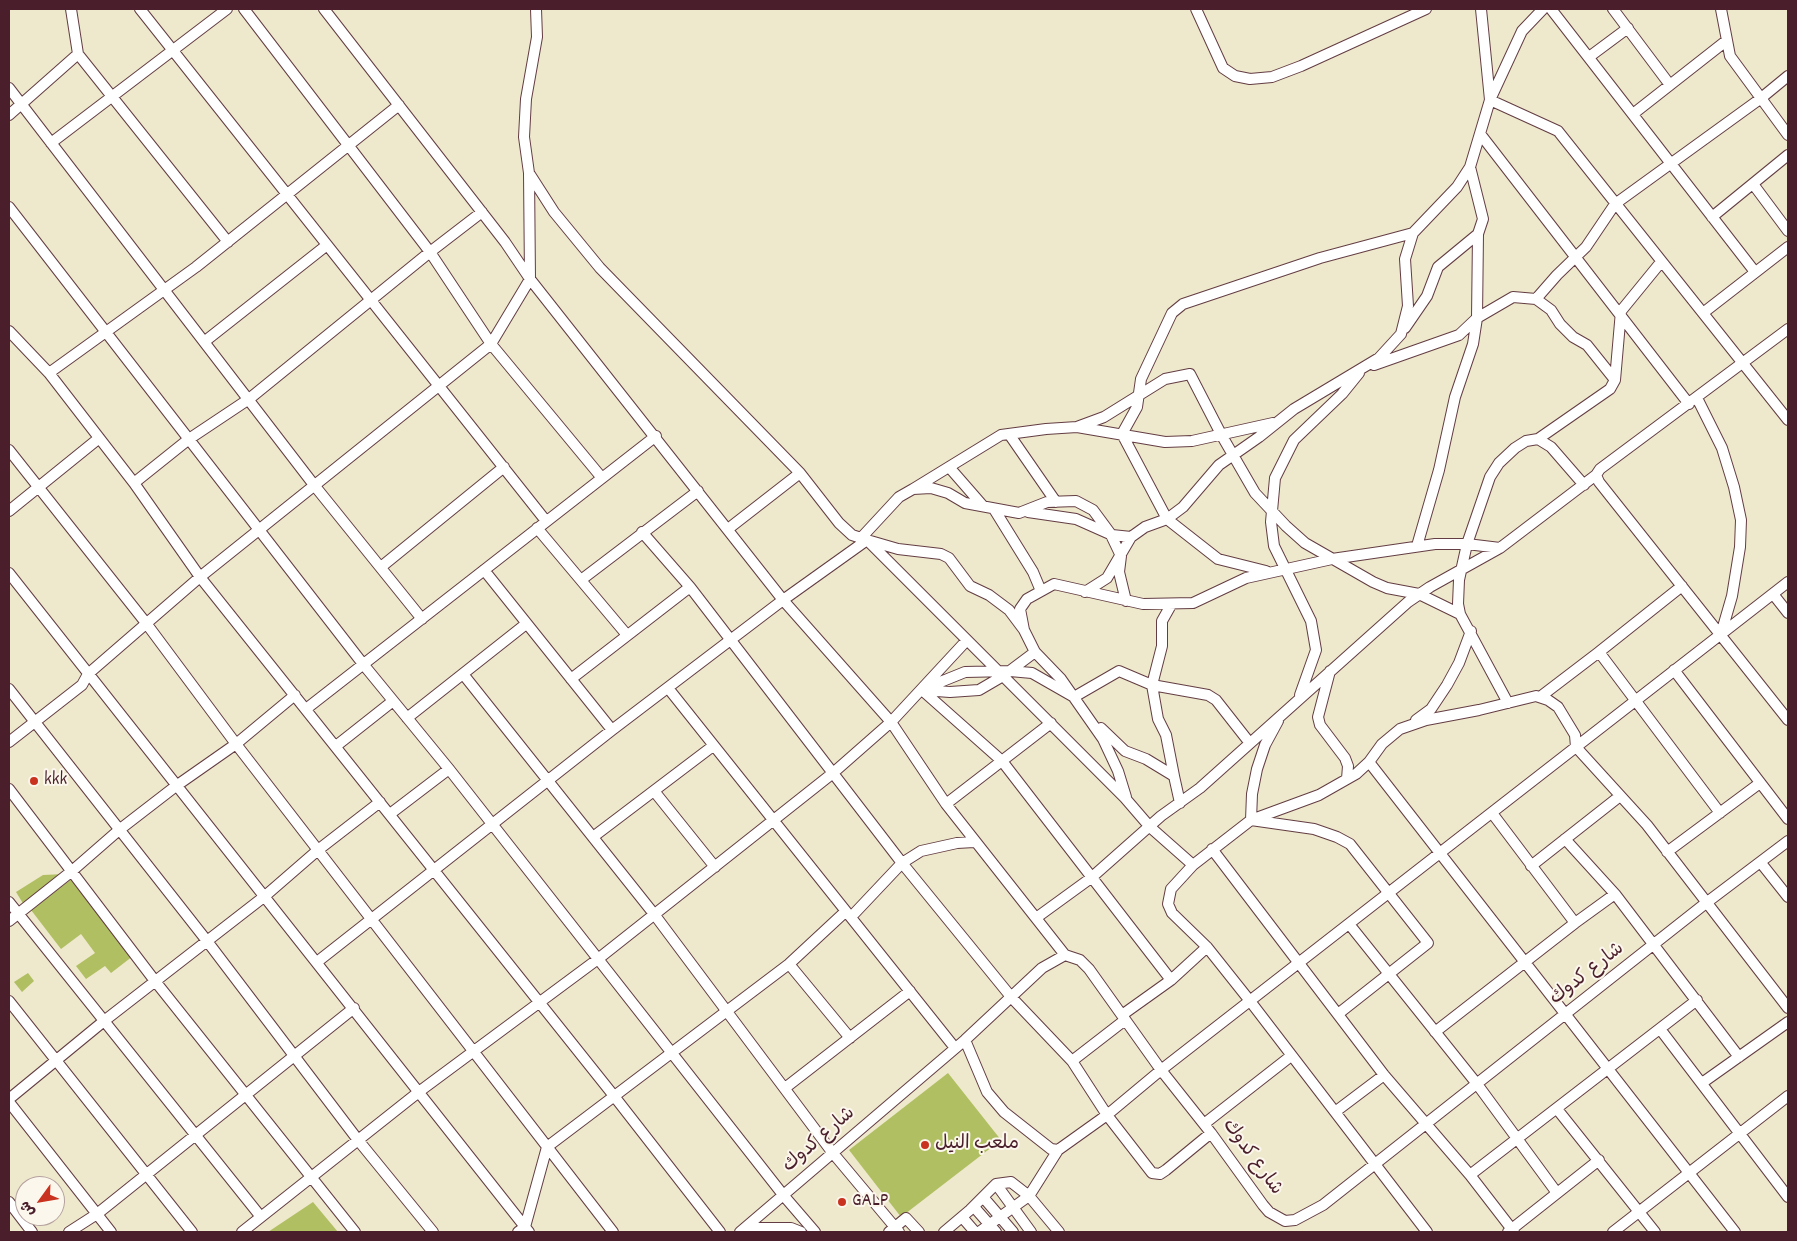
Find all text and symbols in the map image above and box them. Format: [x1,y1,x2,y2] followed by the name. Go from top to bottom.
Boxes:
[44,770,67,792] place label: kkk
[28,775,40,787] marker: kkk
[1546,939,1630,1011] street label: شارع كدوك
[779,1103,861,1179] street label: شارع كدوك
[1216,1116,1286,1200] street label: شارع كدوك
[935,1134,1019,1156] place label: ملعب النيل
[919,1139,931,1151] marker: ملعب النيل
[15,1176,65,1226] north arrow
[852,1191,888,1213] place label: GALP
[836,1196,848,1208] marker: GALP
[16,1197,41,1220] text: ش

